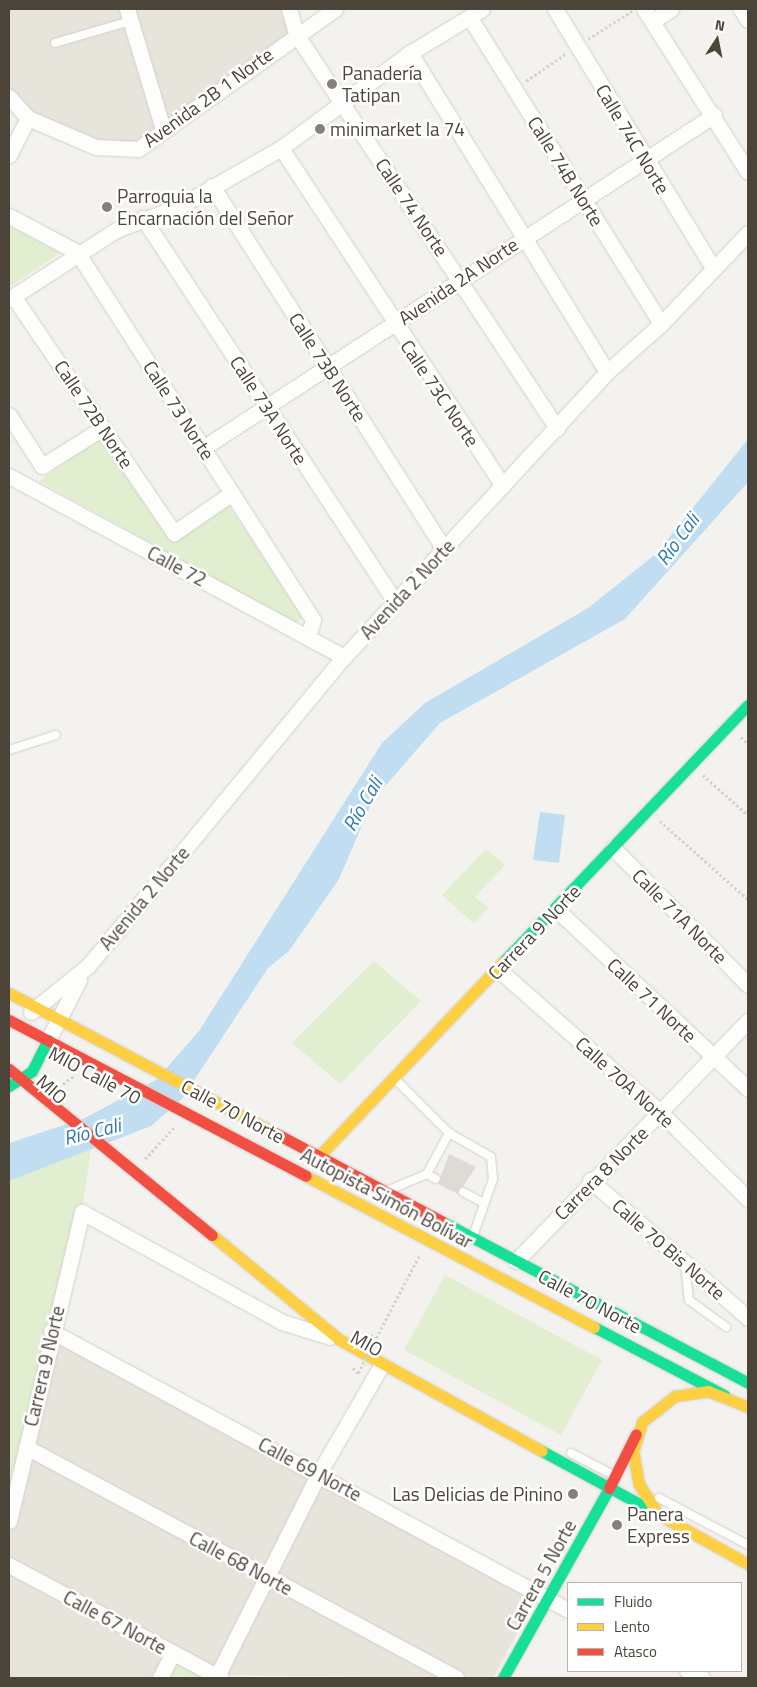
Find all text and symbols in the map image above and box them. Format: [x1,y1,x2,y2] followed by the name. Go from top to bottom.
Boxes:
[713,14,727,36] text: N
[692,15,742,65] north arrow
[139,42,277,152] street label: Avenida 2B 1 Norte
[342,62,422,106] place label: Panadería Tatipan
[326,78,338,90] marker: Panadería Tatipan
[591,80,675,198] street label: Calle 74C Norte
[523,112,609,230] street label: Calle 74B Norte
[330,118,465,140] place label: minimarket la 74
[314,123,326,135] marker: minimarket la 74
[371,154,453,260] street label: Calle 74 Norte
[117,185,294,229] place label: Parroquia la Encarnación del Señor
[101,201,113,213] marker: Parroquia la Encarnación del Señor
[394,233,522,329] street label: Avenida 2A Norte
[284,308,372,426] street label: Calle 73B Norte
[396,335,484,451] street label: Calle 73C Norte
[225,351,313,469] street label: Calle 73A Norte
[50,356,138,472] street label: Calle 72B Norte
[139,356,219,464] street label: Calle 73 Norte
[650,508,704,570] water label: Río Cali
[355,534,459,644] street label: Avenida 2 Norte
[144,541,210,591] street label: Calle 72
[337,773,387,835] water label: Río Cali
[94,842,194,954] street label: Avenida 2 Norte
[628,864,732,968] street label: Calle 71A Norte
[483,880,585,984] street label: Carrera 9 Norte
[603,953,701,1047] street label: Calle 71 Norte
[571,1032,679,1132] street label: Calle 70A Norte
[45,1041,145,1109] street label: MIO Calle 70
[32,1069,72,1109] street label: MIO
[178,1074,288,1148] street label: Calle 70 Norte
[61,1112,123,1150] water label: Río Cali
[549,1121,653,1225] street label: Carrera 8 Norte
[297,1143,477,1253] street label: Autopista Simón Bolívar
[608,1194,730,1304] street label: Calle 70 Bis Norte
[535,1264,645,1338] street label: Calle 70 Norte
[19,1303,69,1429] street label: Carrera 9 Norte
[347,1325,387,1361] street label: MIO
[255,1432,365,1506] street label: Calle 69 Norte
[392,1483,563,1505] place label: Las Delicias de Pinino
[567,1488,579,1500] marker: Las Delicias de Pinino
[627,1503,690,1547] place label: Panera Express
[501,1516,581,1634] street label: Carrera 5 Norte
[611,1519,623,1531] marker: Panera Express
[186,1526,296,1600] street label: Calle 68 Norte
[567,1582,742,1672] legend
[60,1585,170,1659] street label: Calle 67 Norte
[614,1590,652,1613] text: Fluido
[614,1615,650,1638] text: Lento
[614,1640,657,1663] text: Atasco

